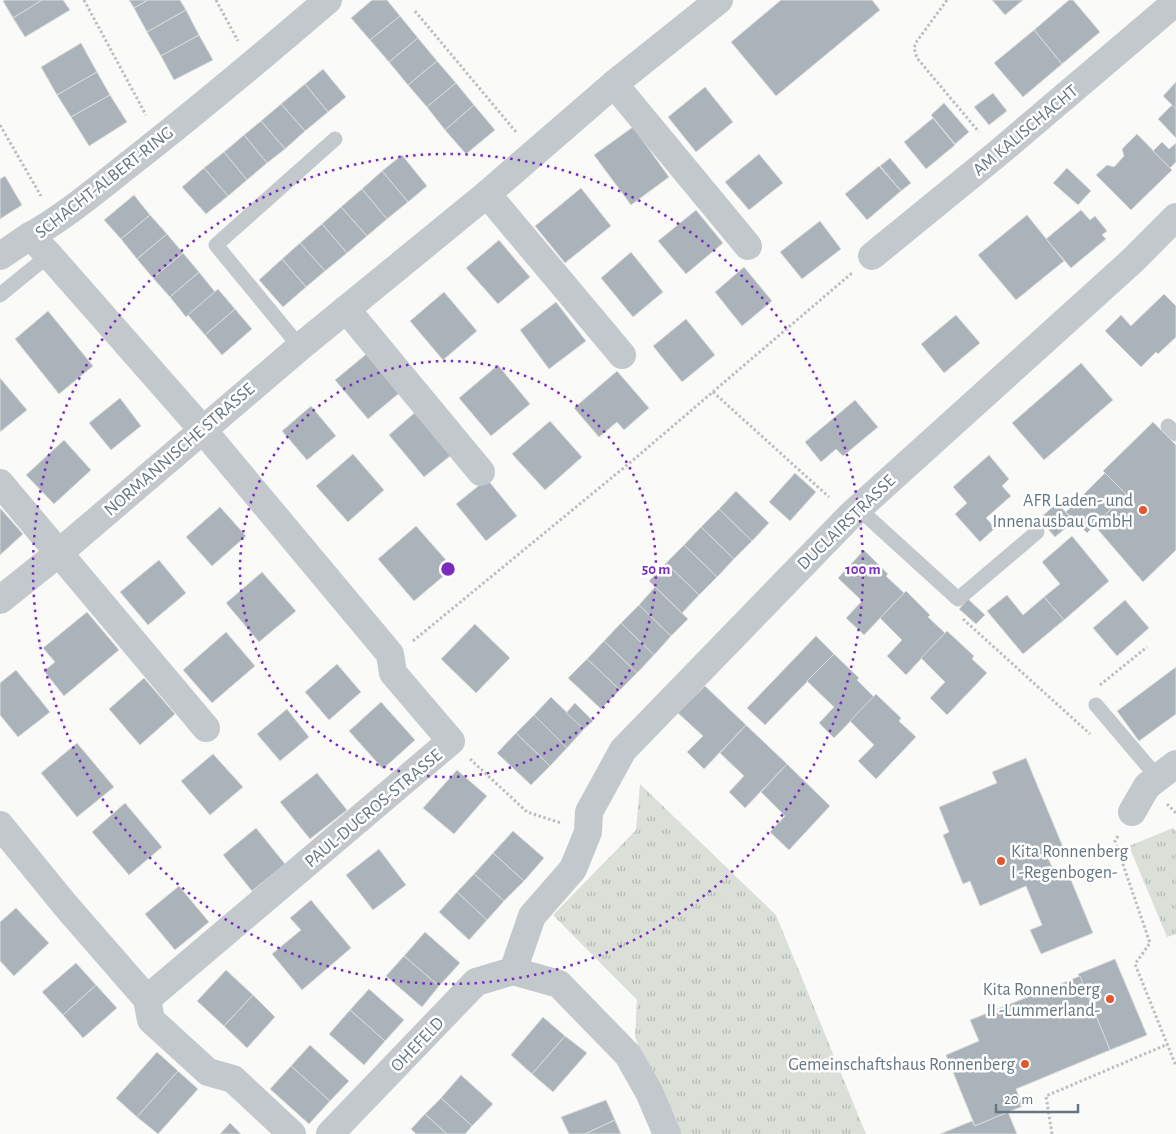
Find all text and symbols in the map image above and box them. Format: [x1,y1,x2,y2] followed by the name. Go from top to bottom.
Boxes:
[970,82,1082,180] street label: AM KALISCHACHT
[32,123,177,242] street label: SCHACHT-ALBERT-RING
[101,380,258,520] street label: NORMANNISCHE STRASSE
[794,472,899,574] street label: DUCLAIRSTRASSE
[992,492,1133,531] place label: AFR Laden- und Innenausbau GmbH
[1137,504,1149,516] marker: AFR Laden- und Innenausbau GmbH
[439,560,457,578] centre of rings
[642,562,670,577] text: 50 m
[845,562,881,577] text: 100 m
[302,746,446,871] street label: PAUL-DUCROS-STRASSE
[1011,843,1129,882] place label: Kita Ronnenberg I -Regenbogen-
[995,855,1007,867] marker: Kita Ronnenberg I -Regenbogen-
[983,981,1100,1020] place label: Kita Ronnenberg II -Lummerland-
[1104,993,1116,1005] marker: Kita Ronnenberg II -Lummerland-
[388,1014,448,1075] street label: OHEFELD
[788,1056,1015,1074] place label: Gemeinschaftshaus Ronnenberg
[1019,1058,1031,1070] marker: Gemeinschaftshaus Ronnenberg
[996,1082,1078,1114] scale bar
[1004,1092,1033,1107] text: 20 m

